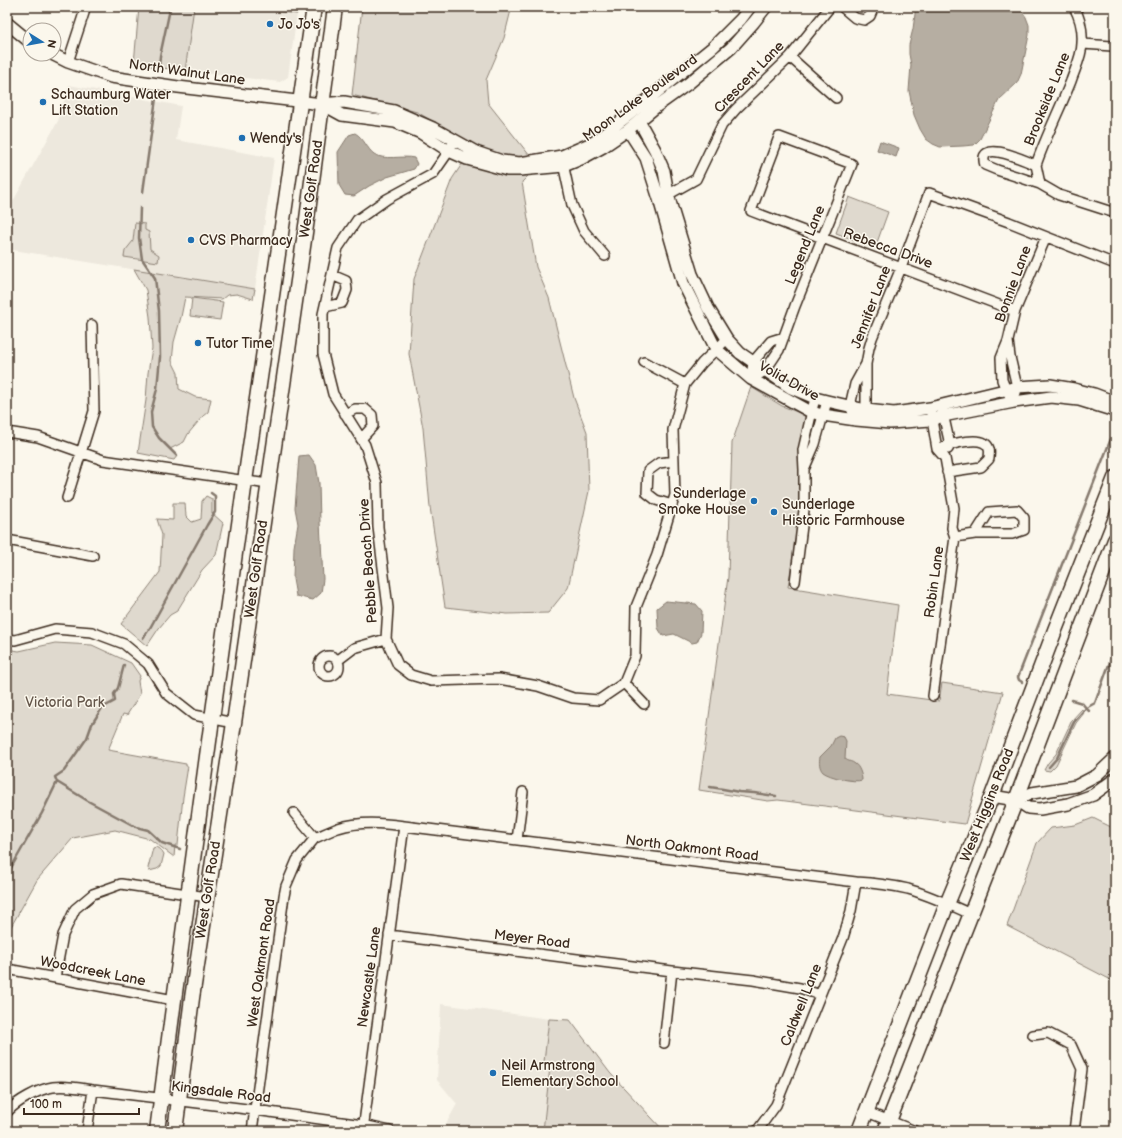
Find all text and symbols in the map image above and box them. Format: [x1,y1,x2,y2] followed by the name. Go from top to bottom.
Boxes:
[278,16,320,33] place label: Jo Jo's
[265,19,275,29] marker: Jo Jo's
[22,22,62,62] north arrow
[710,37,788,117] street label: Crescent Lane
[44,39,58,49] text: N
[1021,50,1073,148] street label: Brookside Lane
[579,51,701,145] street label: Moon Lake Boulevard
[128,55,246,89] street label: North Walnut Lane
[51,86,172,119] place label: Schaumburg Water Lift Station
[38,97,48,107] marker: Schaumburg Water Lift Station
[250,130,302,147] place label: Wendy's
[237,133,247,143] marker: Wendy's
[296,139,326,239] street label: West Golf Road
[781,203,829,287] street label: Legend Lane
[841,224,935,272] street label: Rebecca Drive
[199,232,293,249] place label: CVS Pharmacy
[186,235,196,245] marker: CVS Pharmacy
[991,243,1035,325] street label: Bonnie Lane
[847,263,895,351] street label: Jennifer Lane
[206,335,272,352] place label: Tutor Time
[193,338,203,348] marker: Tutor Time
[756,357,822,405] street label: Volid Drive
[658,485,746,518] place label: Sunderlage Smoke House
[749,496,759,506] marker: Sunderlage Smoke House
[782,496,905,529] place label: Sunderlage Historic Farmhouse
[355,498,381,624] street label: Pebble Beach Drive
[769,507,779,517] marker: Sunderlage Historic Farmhouse
[241,519,271,619] street label: West Golf Road
[921,545,947,619] street label: Robin Lane
[25,694,105,711] park label: Victoria Park
[957,746,1017,864] street label: West Higgins Road
[624,831,760,865] street label: North Oakmont Road
[192,840,224,940] street label: West Golf Road
[244,897,278,1029] street label: West Oakmont Road
[354,926,384,1028] street label: Newcastle Lane
[493,926,571,952] street label: Meyer Road
[39,952,147,990] street label: Woodcreek Lane
[777,961,825,1049] street label: Caldwell Lane
[501,1057,619,1090] place label: Neil Armstrong Elementary School
[488,1068,498,1078] marker: Neil Armstrong Elementary School
[170,1077,272,1107] street label: Kingsdale Road
[24,1090,139,1116] scale bar
[30,1097,62,1112] text: 100 m

